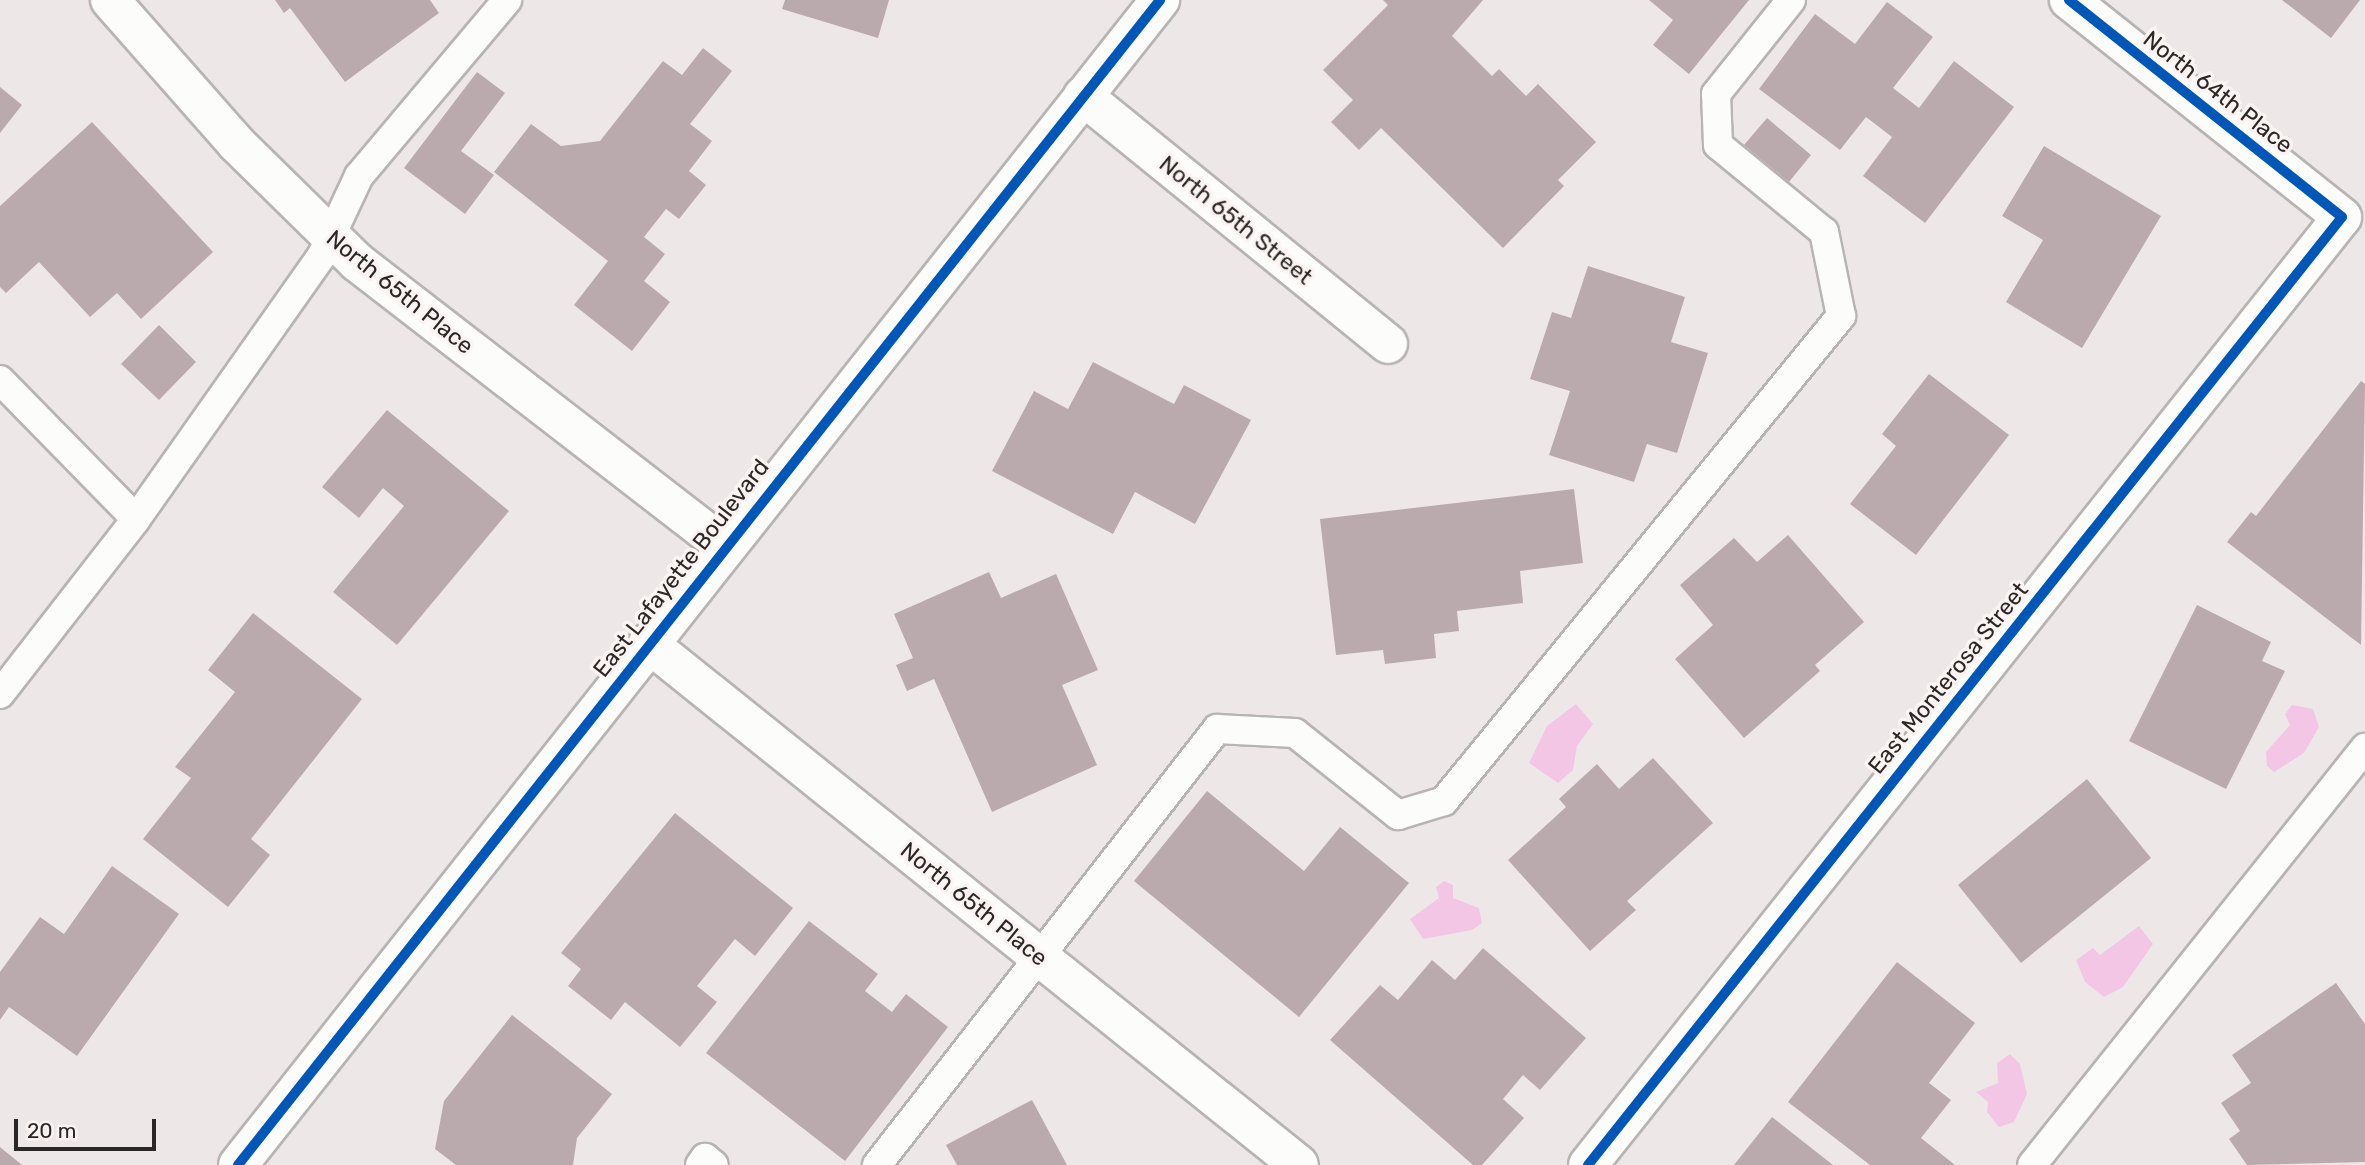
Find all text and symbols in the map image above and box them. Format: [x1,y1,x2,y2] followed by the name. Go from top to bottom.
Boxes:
[2138,25,2298,159] street label: North 64th Place
[1154,150,1318,290] street label: North 65th Street
[321,224,479,360] street label: North 65th Place
[587,454,775,682] street label: East Lafayette Boulevard
[1862,577,2034,779] street label: East Monterosa Street
[895,836,1053,972] street label: North 65th Place
[18,1106,159,1150] scale bar
[27,1118,76,1143] text: 20 m

